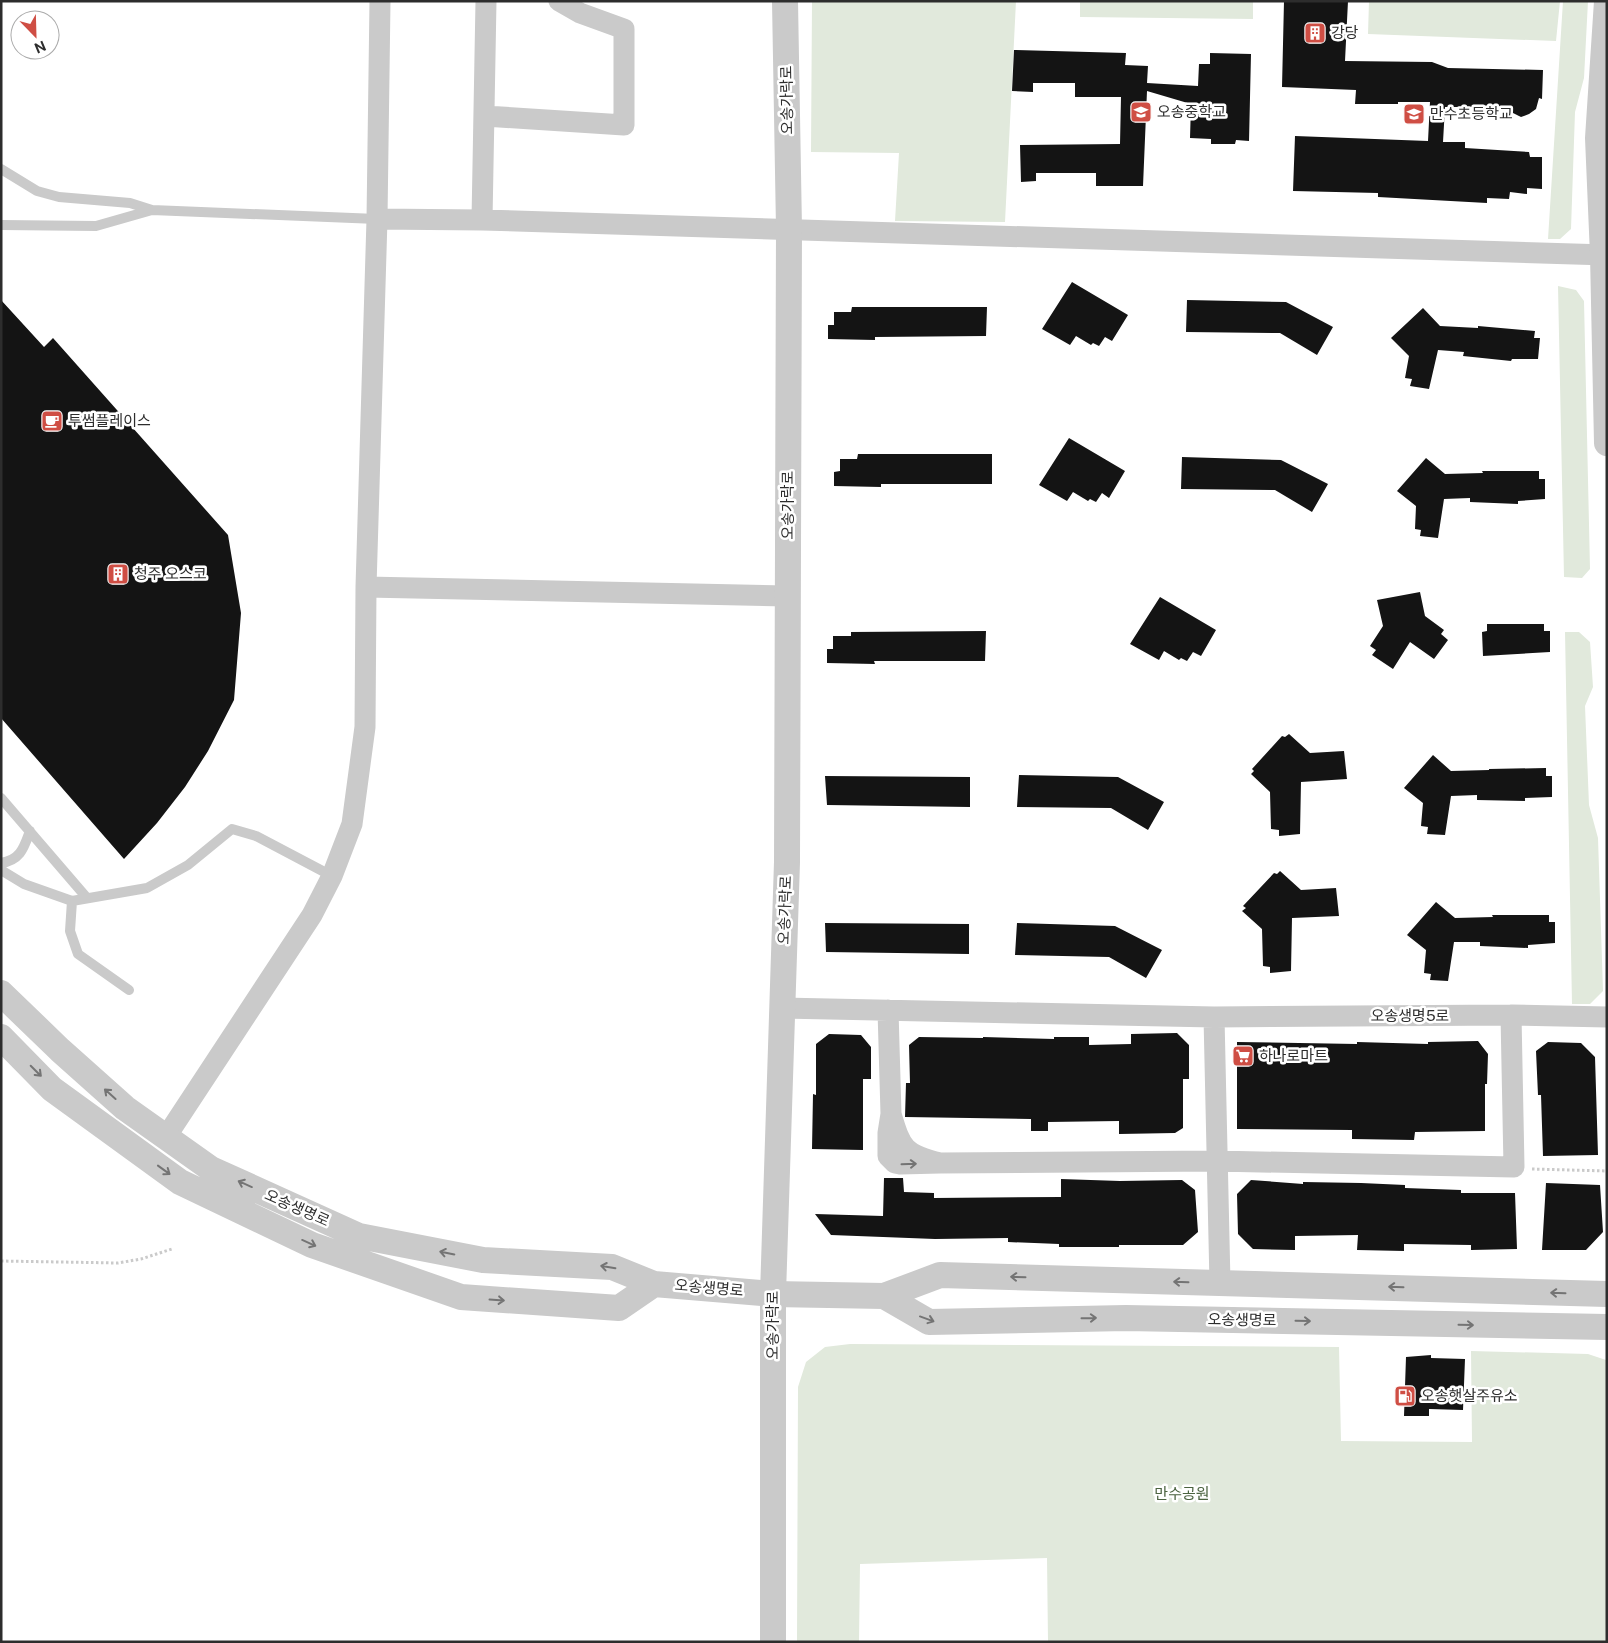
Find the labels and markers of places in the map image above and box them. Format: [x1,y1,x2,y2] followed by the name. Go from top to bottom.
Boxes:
[1303,21,1327,45] building icon: 강당
[1331,24,1359,41] place label: 강당
[1129,100,1153,124] school or university icon: 오송중학교
[1402,102,1426,126] school or university icon: 만수초등학교
[1157,103,1226,120] place label: 오송중학교
[1430,105,1513,122] place label: 만수초등학교
[40,409,64,433] cafe icon: 투썸플레이스
[68,412,151,429] place label: 투썸플레이스
[106,562,130,586] building icon: 청주 오스코
[134,565,207,582] place label: 청주 오스코
[1231,1044,1255,1068] supermarket icon: 하나로마트
[1259,1047,1328,1064] place label: 하나로마트
[1393,1384,1417,1408] fuel station icon: 오송햇살주유소
[1421,1387,1518,1404] place label: 오송햇살주유소

